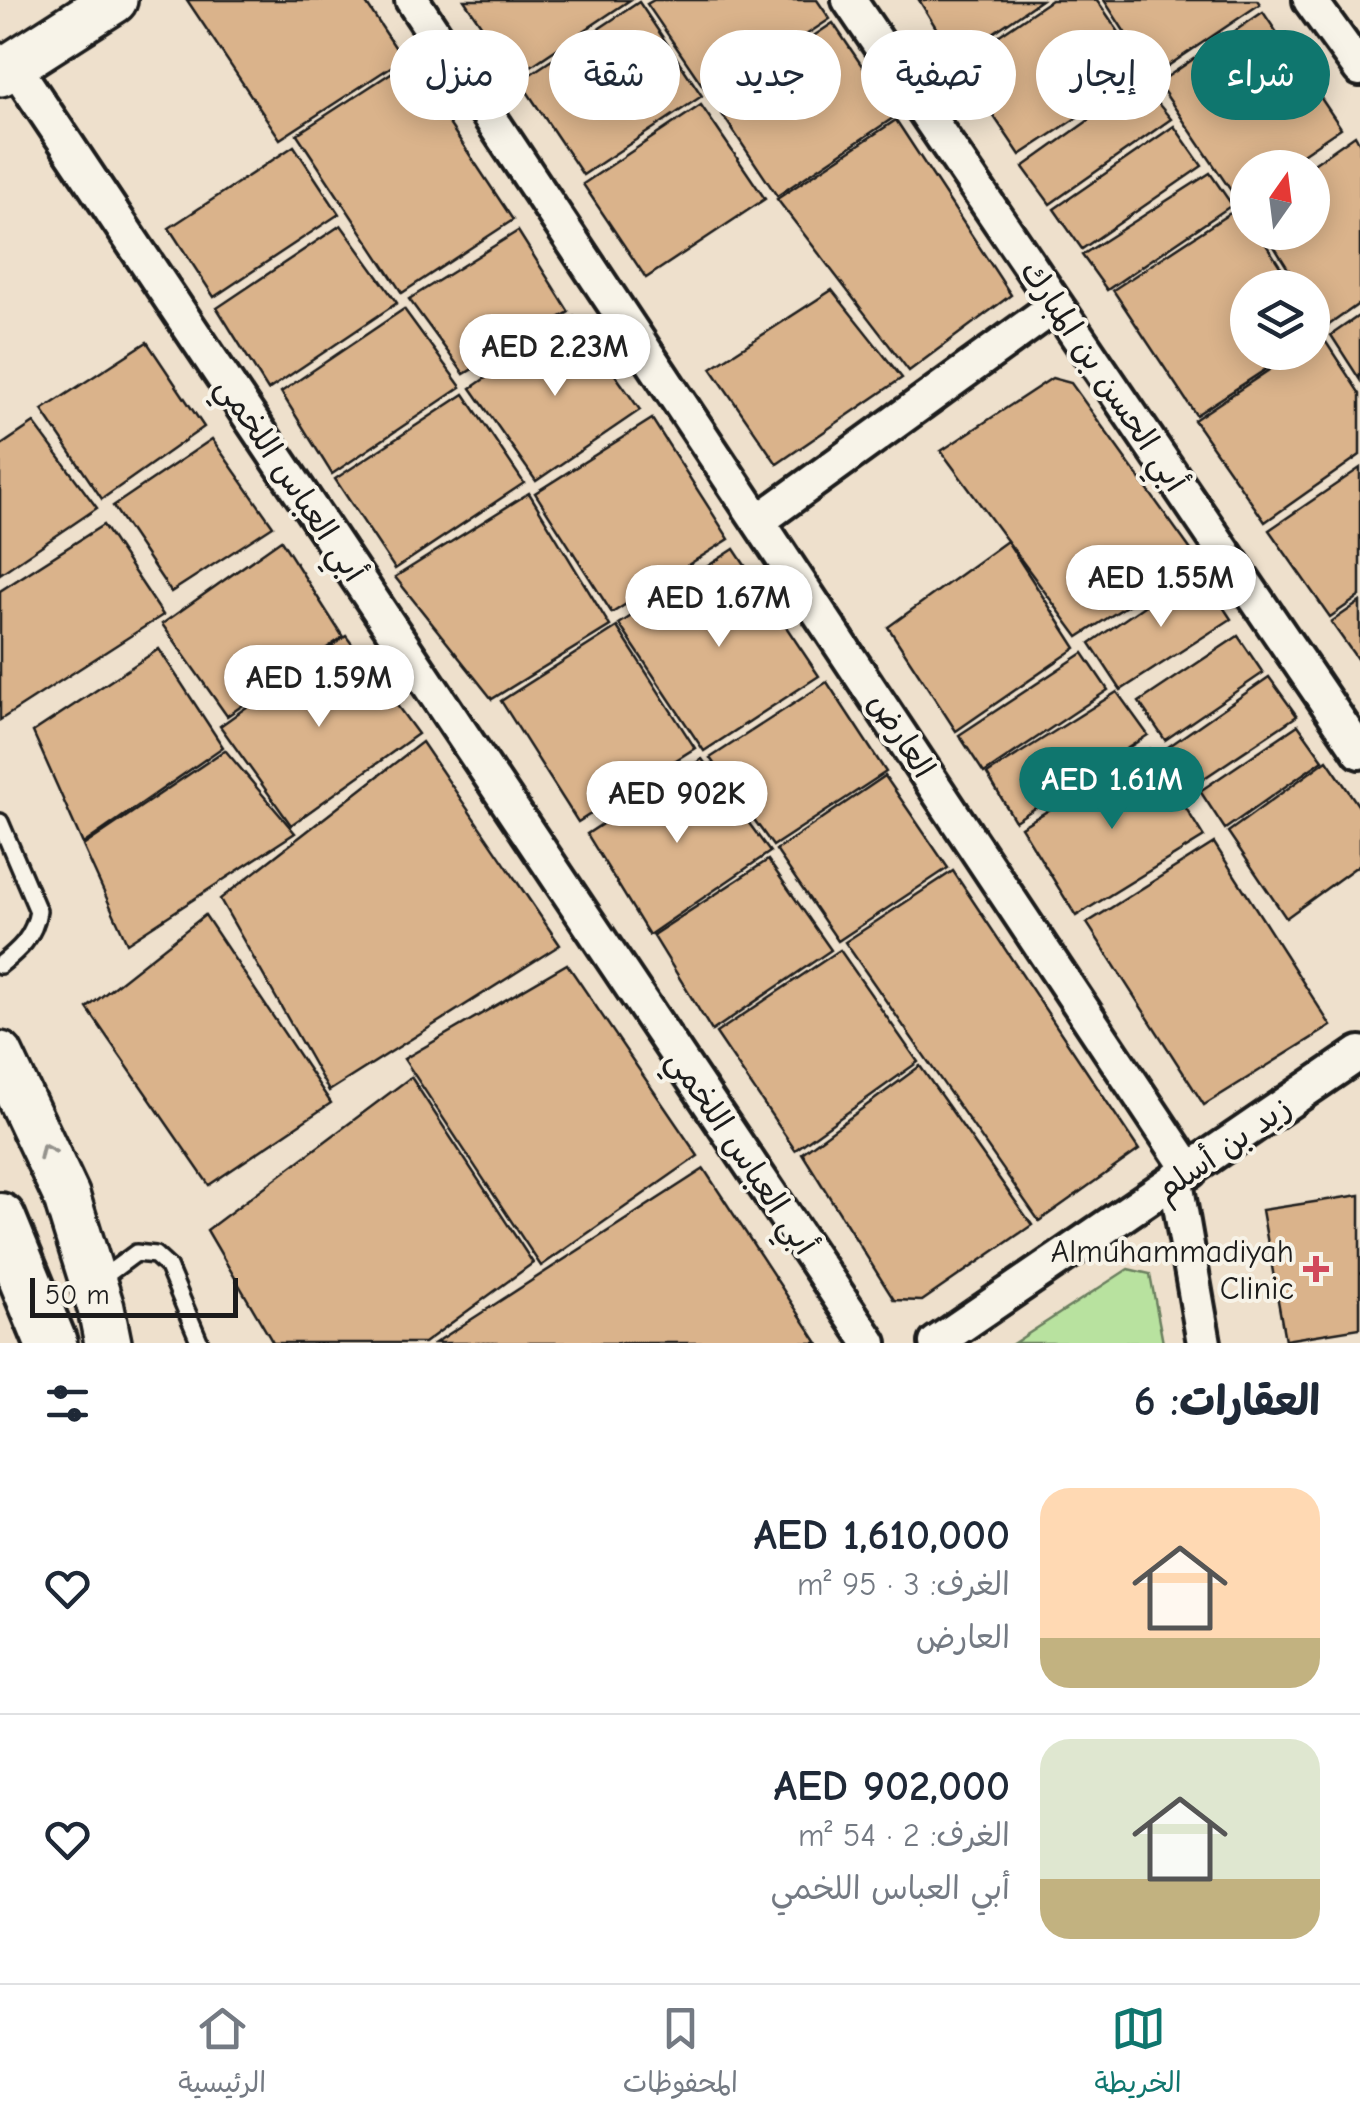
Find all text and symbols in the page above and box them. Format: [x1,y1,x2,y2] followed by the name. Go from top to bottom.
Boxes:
[390,30,529,120] chip: منزل
[549,30,680,120] chip: شقة
[700,30,841,120] chip: جديد
[861,30,1016,120] chip: تصفية
[1036,30,1171,120] chip: إيجار
[1191,30,1330,120] chip: شراء
[1230,150,1330,250] north arrow
[1230,150,1330,370] map controls
[1005,254,1195,504] street label: أبي الحسن بن المبارك
[1230,270,1330,370] button: layers
[441,314,669,399] pin: AED 2.23M
[481,328,629,365] text: AED 2.23M
[201,370,373,594] street label: أبي العباس اللخمي
[1047,545,1275,630] pin: AED 1.55M
[1088,559,1234,596] text: AED 1.55M
[605,565,833,650] pin: AED 1.67M
[647,579,791,616] text: AED 1.67M
[205,645,433,730] pin: AED 1.59M
[246,659,392,696] text: AED 1.59M
[860,686,943,785] street label: العارض
[998,747,1226,832] pin: AED 1.61M
[574,761,780,846] pin: AED 902K
[1041,761,1183,798] text: AED 1.61M
[609,775,745,812] text: AED 902K
[652,1043,824,1267] street label: أبي العباس اللخمي
[1148,1088,1302,1214] street label: زيد بن أسلم
[38,1143,58,1161] one-way arrow
[1051,1233,1294,1307] place label: Almuhammadiyah Clinic
[1303,1256,1329,1282] marker: Almuhammadiyah Clinic
[30,1273,238,1318] scale bar
[45,1279,110,1311] text: 50 m
[40,1376,95,1431] icon: filters
[1134,1377,1320,1426] text: العقارات: 6
[754,1511,1010,1560] text: AED 1,610,000
[1120,1528,1240,1648] icon: home
[40,1561,95,1616] icon: heart
[797,1566,1010,1603] text: الغرف: 3 · 95 m²
[916,1619,1010,1656] text: العارض
[774,1762,1010,1811] text: AED 902,000
[1120,1779,1240,1899] icon: home
[40,1812,95,1867] icon: heart
[798,1817,1010,1854] text: الغرف: 2 · 54 m²
[771,1870,1010,1907] text: أبي العباس اللخمي
[178,2001,266,2107] tab: الرئيسية
[623,2001,738,2107] tab: المحفوظات
[1094,2001,1182,2107] tab: الخريطة

